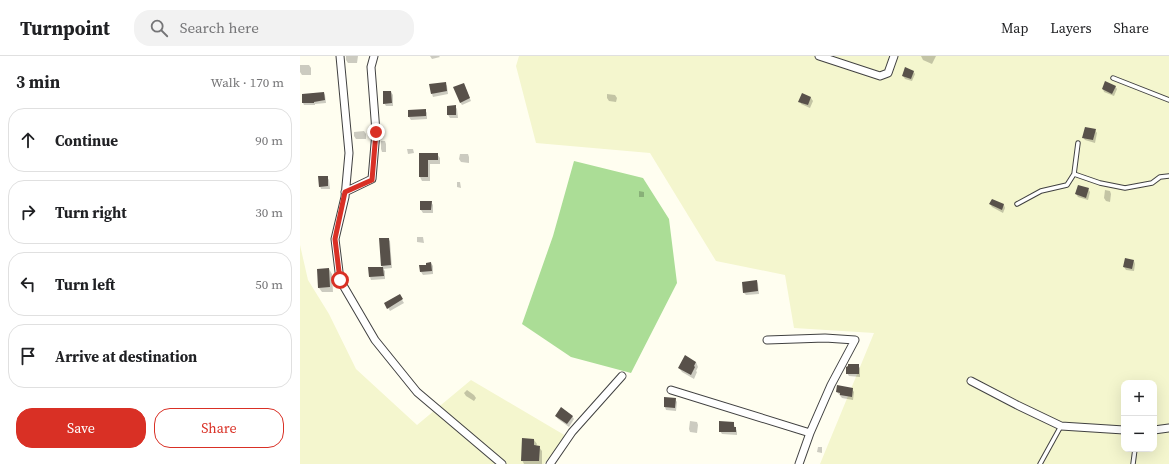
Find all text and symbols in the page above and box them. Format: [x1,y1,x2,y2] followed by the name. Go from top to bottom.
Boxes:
[134,10,414,46] search box
[20,15,110,41] text: Turnpoint
[148,17,170,39] icon: search
[180,17,259,38] text: Search here
[1001,18,1028,38] text: Map
[1050,18,1092,38] text: Layers
[1114,18,1149,38] text: Share
[16,70,60,94] text: 3 min
[211,74,284,91] text: Walk · 170 m
[367,123,385,141] route end
[17,129,39,151] icon: ahead
[55,130,118,151] text: Continue
[255,132,283,149] text: 90 m
[17,201,39,223] icon: right
[55,202,127,223] text: Turn right
[255,204,283,221] text: 30 m
[331,271,349,289] route start
[17,273,39,295] icon: left
[55,274,115,295] text: Turn left
[255,276,283,293] text: 50 m
[17,345,39,367] icon: arrive
[55,346,197,367] text: Arrive at destination
[1121,380,1157,452] map controls
[1121,380,1157,416] button: +
[16,408,146,448] button: Save
[154,408,284,448] button: Share
[1121,416,1157,452] button: −

